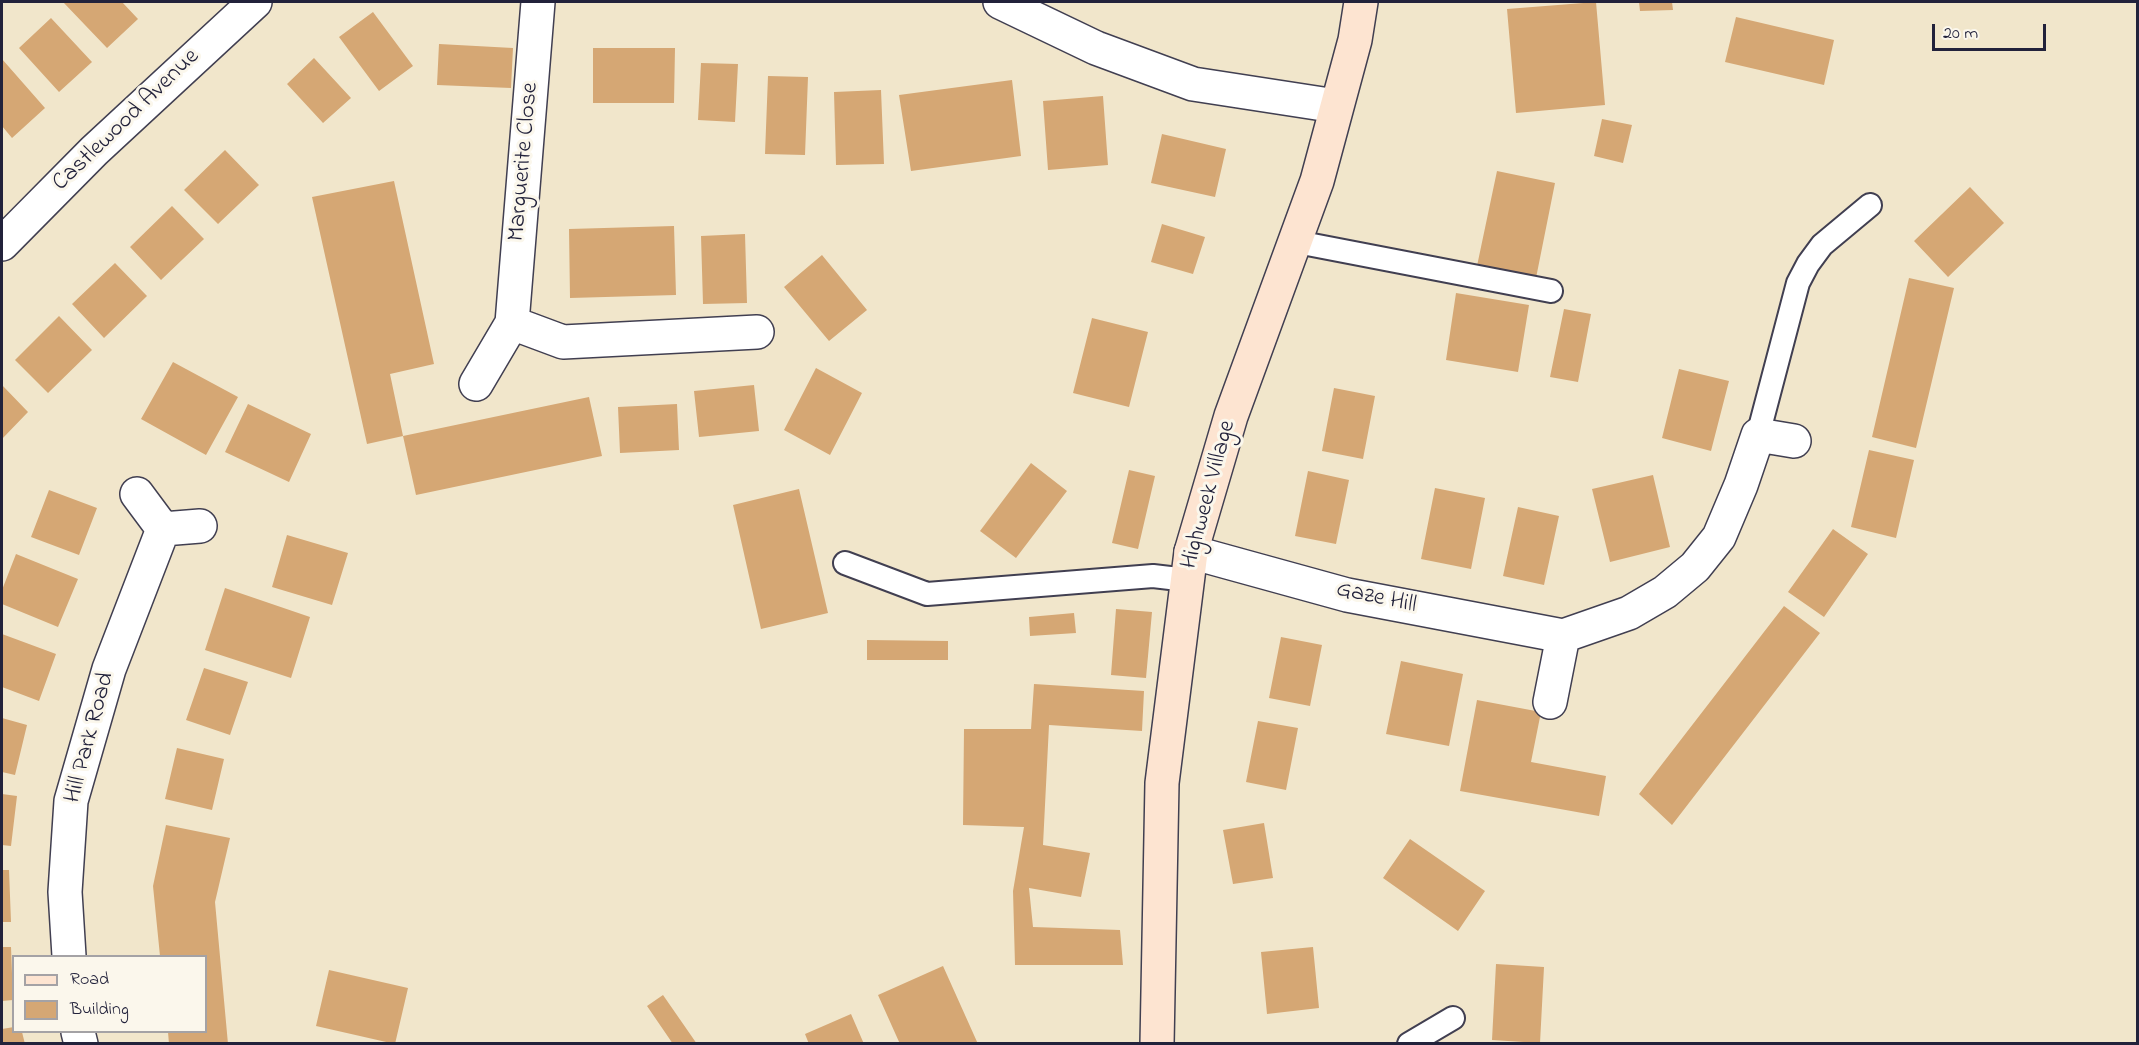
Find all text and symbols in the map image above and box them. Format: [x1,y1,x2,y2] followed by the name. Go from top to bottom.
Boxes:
[1935,12,2049,50] scale bar
[1943,21,1978,47] text: 20 m
[48,44,206,198] street label: Castlewood Avenue
[504,81,546,243] street label: Marguerite Close
[1176,418,1244,572] street label: Highweek Village
[1333,576,1419,622] street label: Gaze Hill
[60,670,122,806] street label: Hill Park Road
[12,955,207,1033] legend
[70,967,109,993] text: Road
[70,997,129,1023] text: Building

